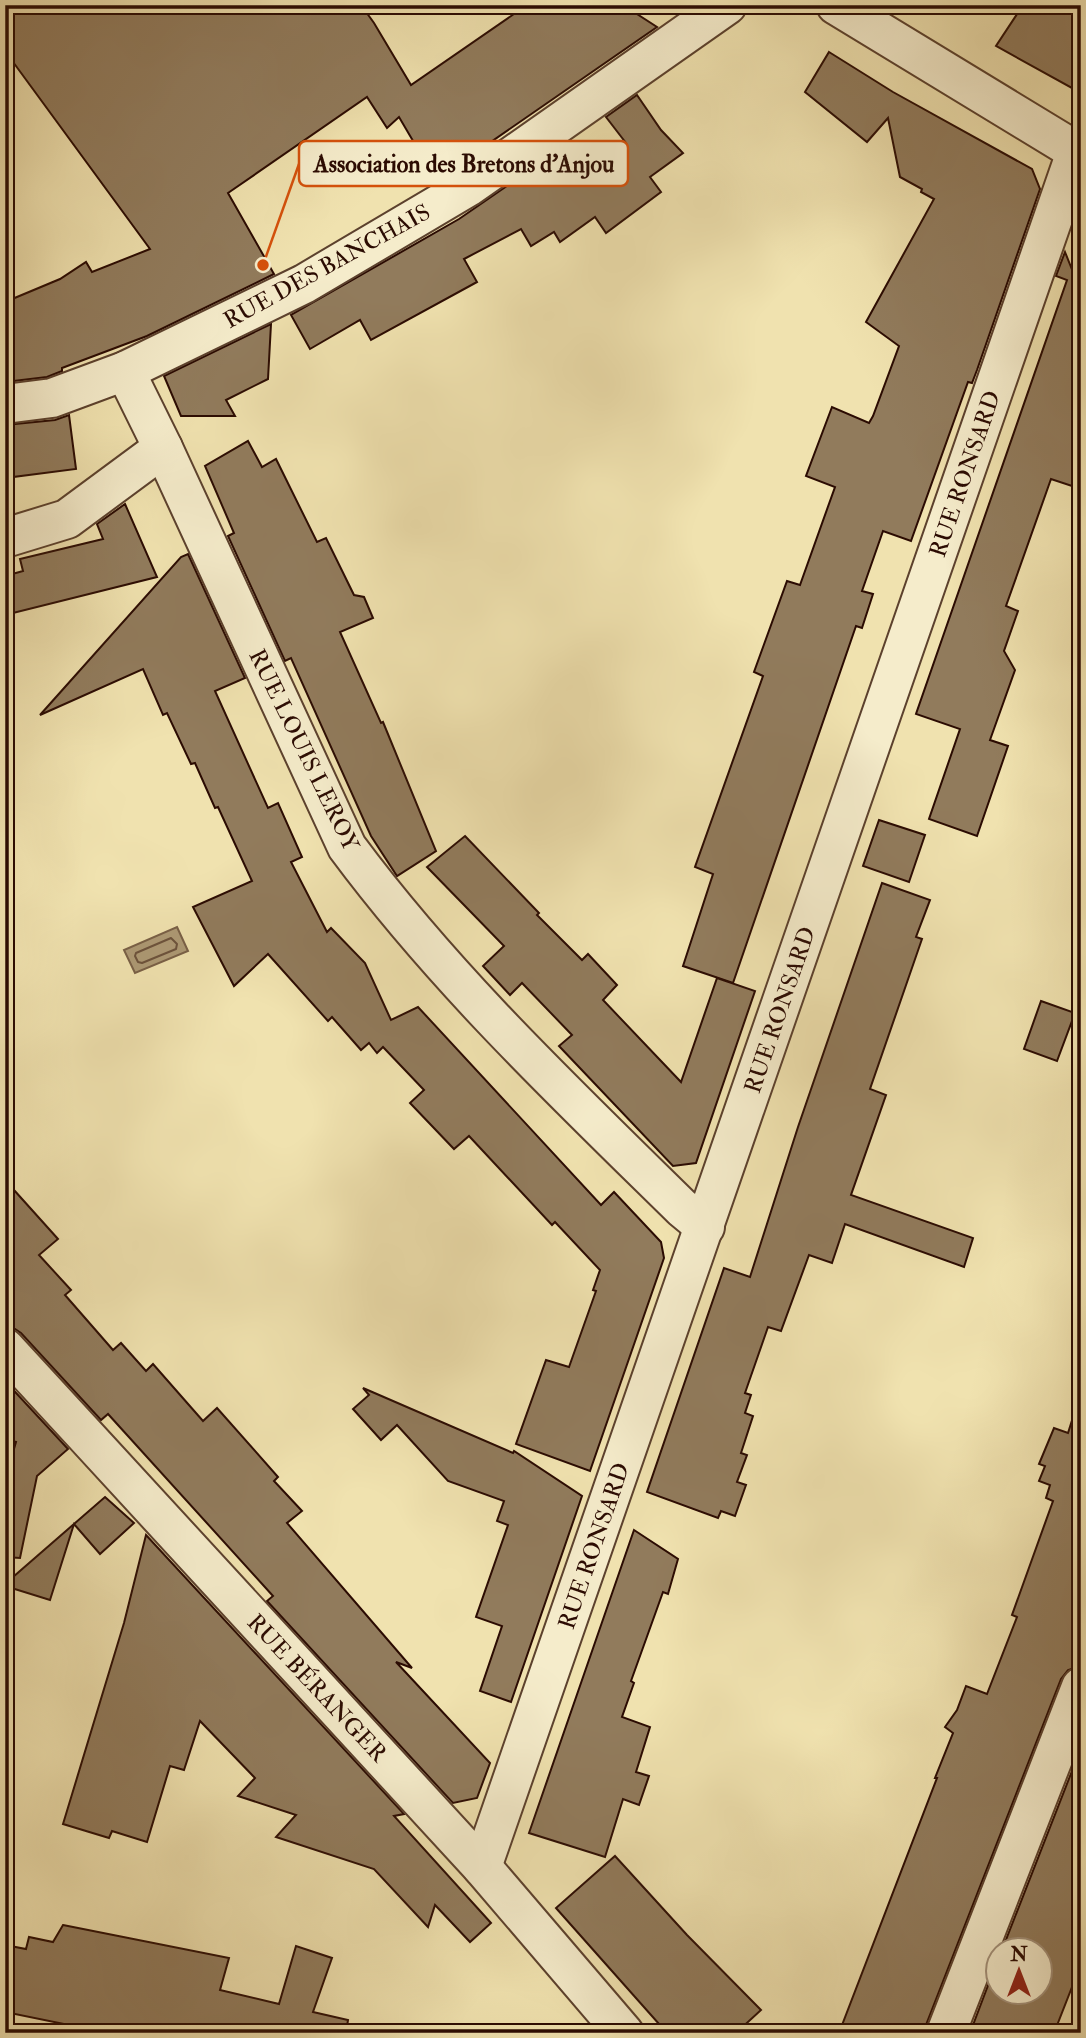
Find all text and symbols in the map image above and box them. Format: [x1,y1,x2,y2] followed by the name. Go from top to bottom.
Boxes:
[299,141,628,186] callout: Association des Bretons d'Anjou
[313,149,615,180] text: Association des Bretons d'Anjou
[219,197,435,335] street label: RUE DES BANCHAIS
[923,387,1007,561] street label: RUE RONSARD
[243,644,366,857] street label: RUE LOUIS LEROY
[738,923,822,1097] street label: RUE RONSARD
[552,1459,636,1633] street label: RUE RONSARD
[241,1608,393,1768] street label: RUE BÉRANGER
[984,1937,1054,2007] north arrow
[1009,1943,1028,1967] text: N

